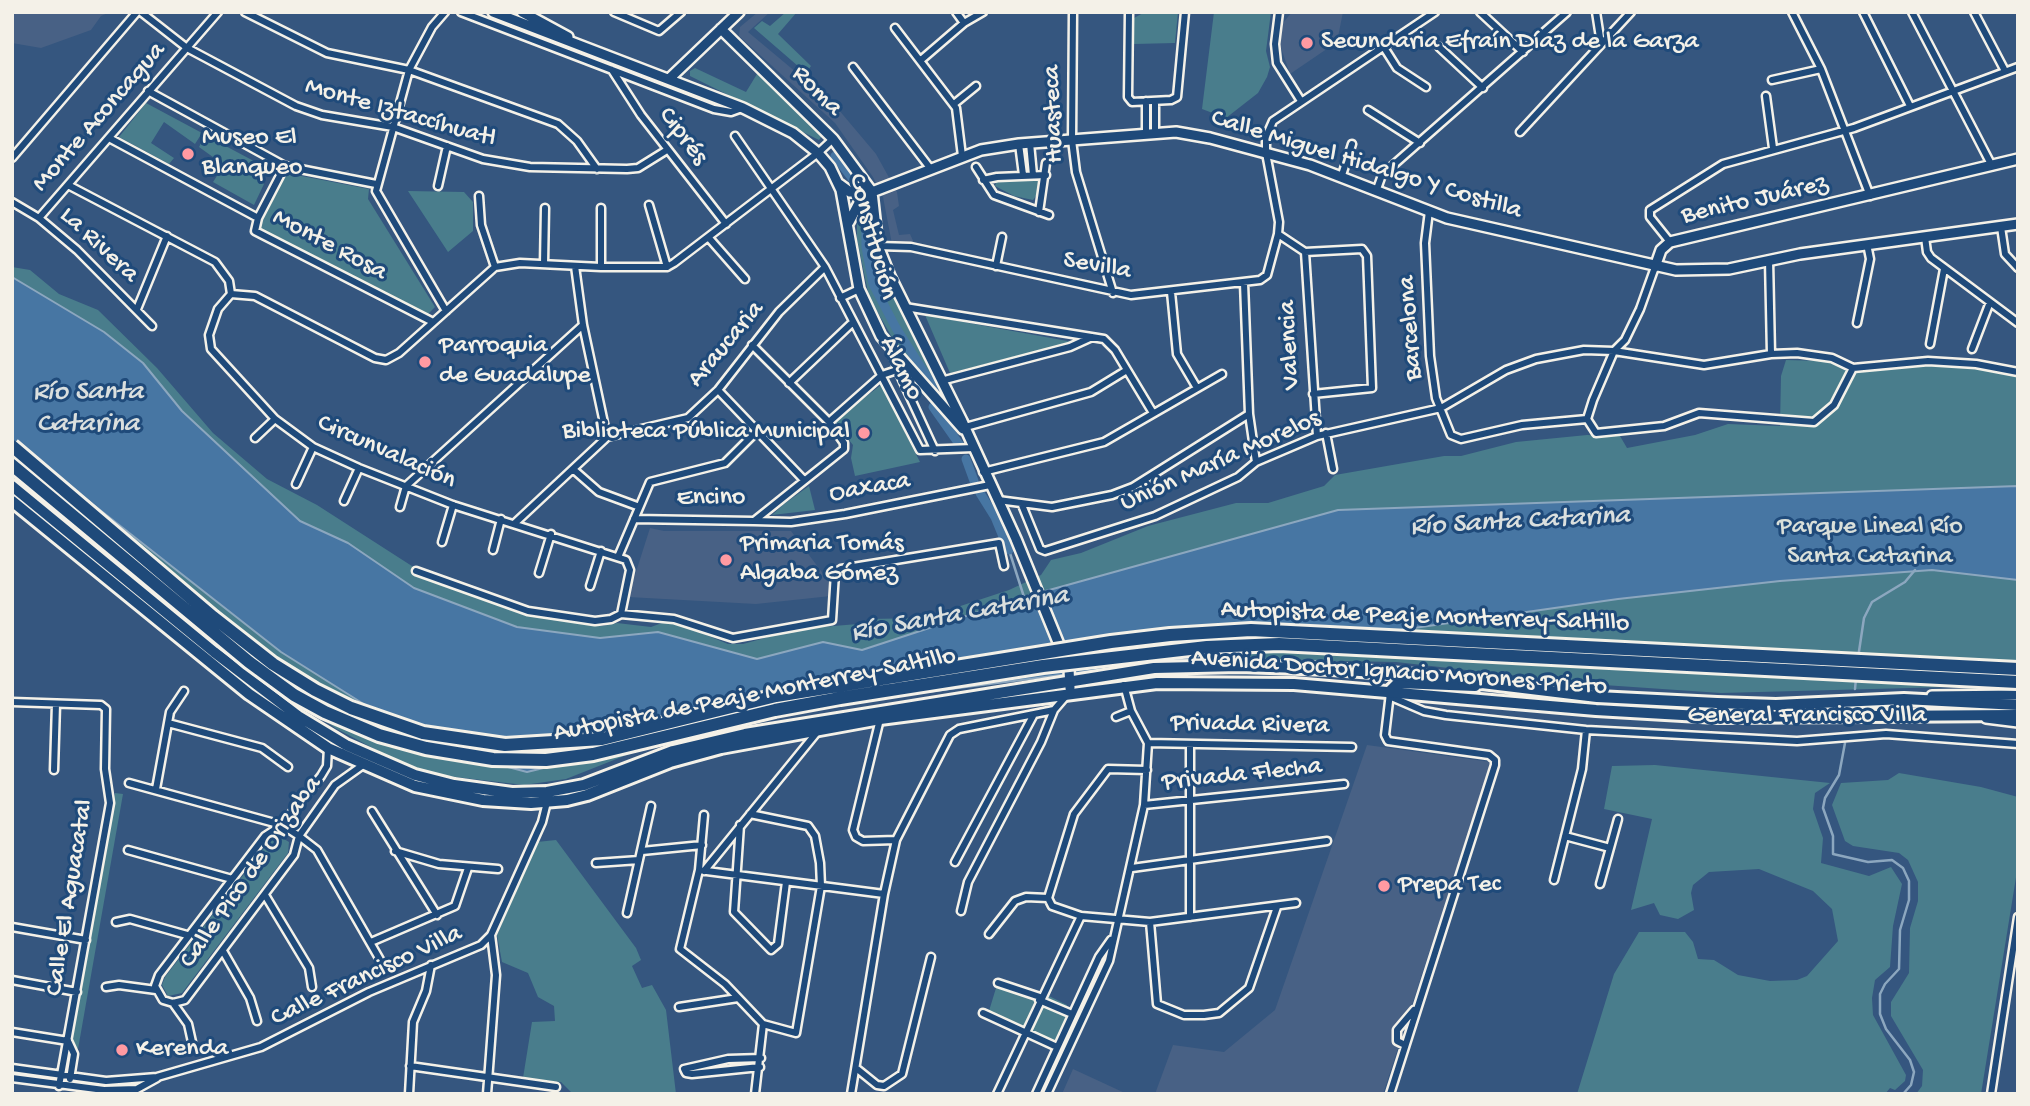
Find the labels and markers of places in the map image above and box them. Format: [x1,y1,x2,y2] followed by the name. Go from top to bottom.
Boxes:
[1321,27,1699,59] place label: Secundaria Efraín Díaz de la Garza
[1299,35,1315,51] marker: Secundaria Efraín Díaz de la Garza
[202,123,302,184] place label: Museo El Blanqueo
[180,146,196,162] marker: Museo El Blanqueo
[439,331,591,392] place label: Parroquia de Guadalupe
[417,354,433,370] marker: Parroquia de Guadalupe
[562,417,850,449] place label: Biblioteca Pública Municipal
[856,425,872,441] marker: Biblioteca Pública Municipal
[740,529,903,590] place label: Primaria Tomás Algaba Gómez
[718,552,734,568] marker: Primaria Tomás Algaba Gómez
[1398,870,1501,902] place label: Prepa Tec
[1376,878,1392,894] marker: Prepa Tec
[136,1034,228,1066] place label: Kerenda
[114,1042,130,1058] marker: Kerenda

